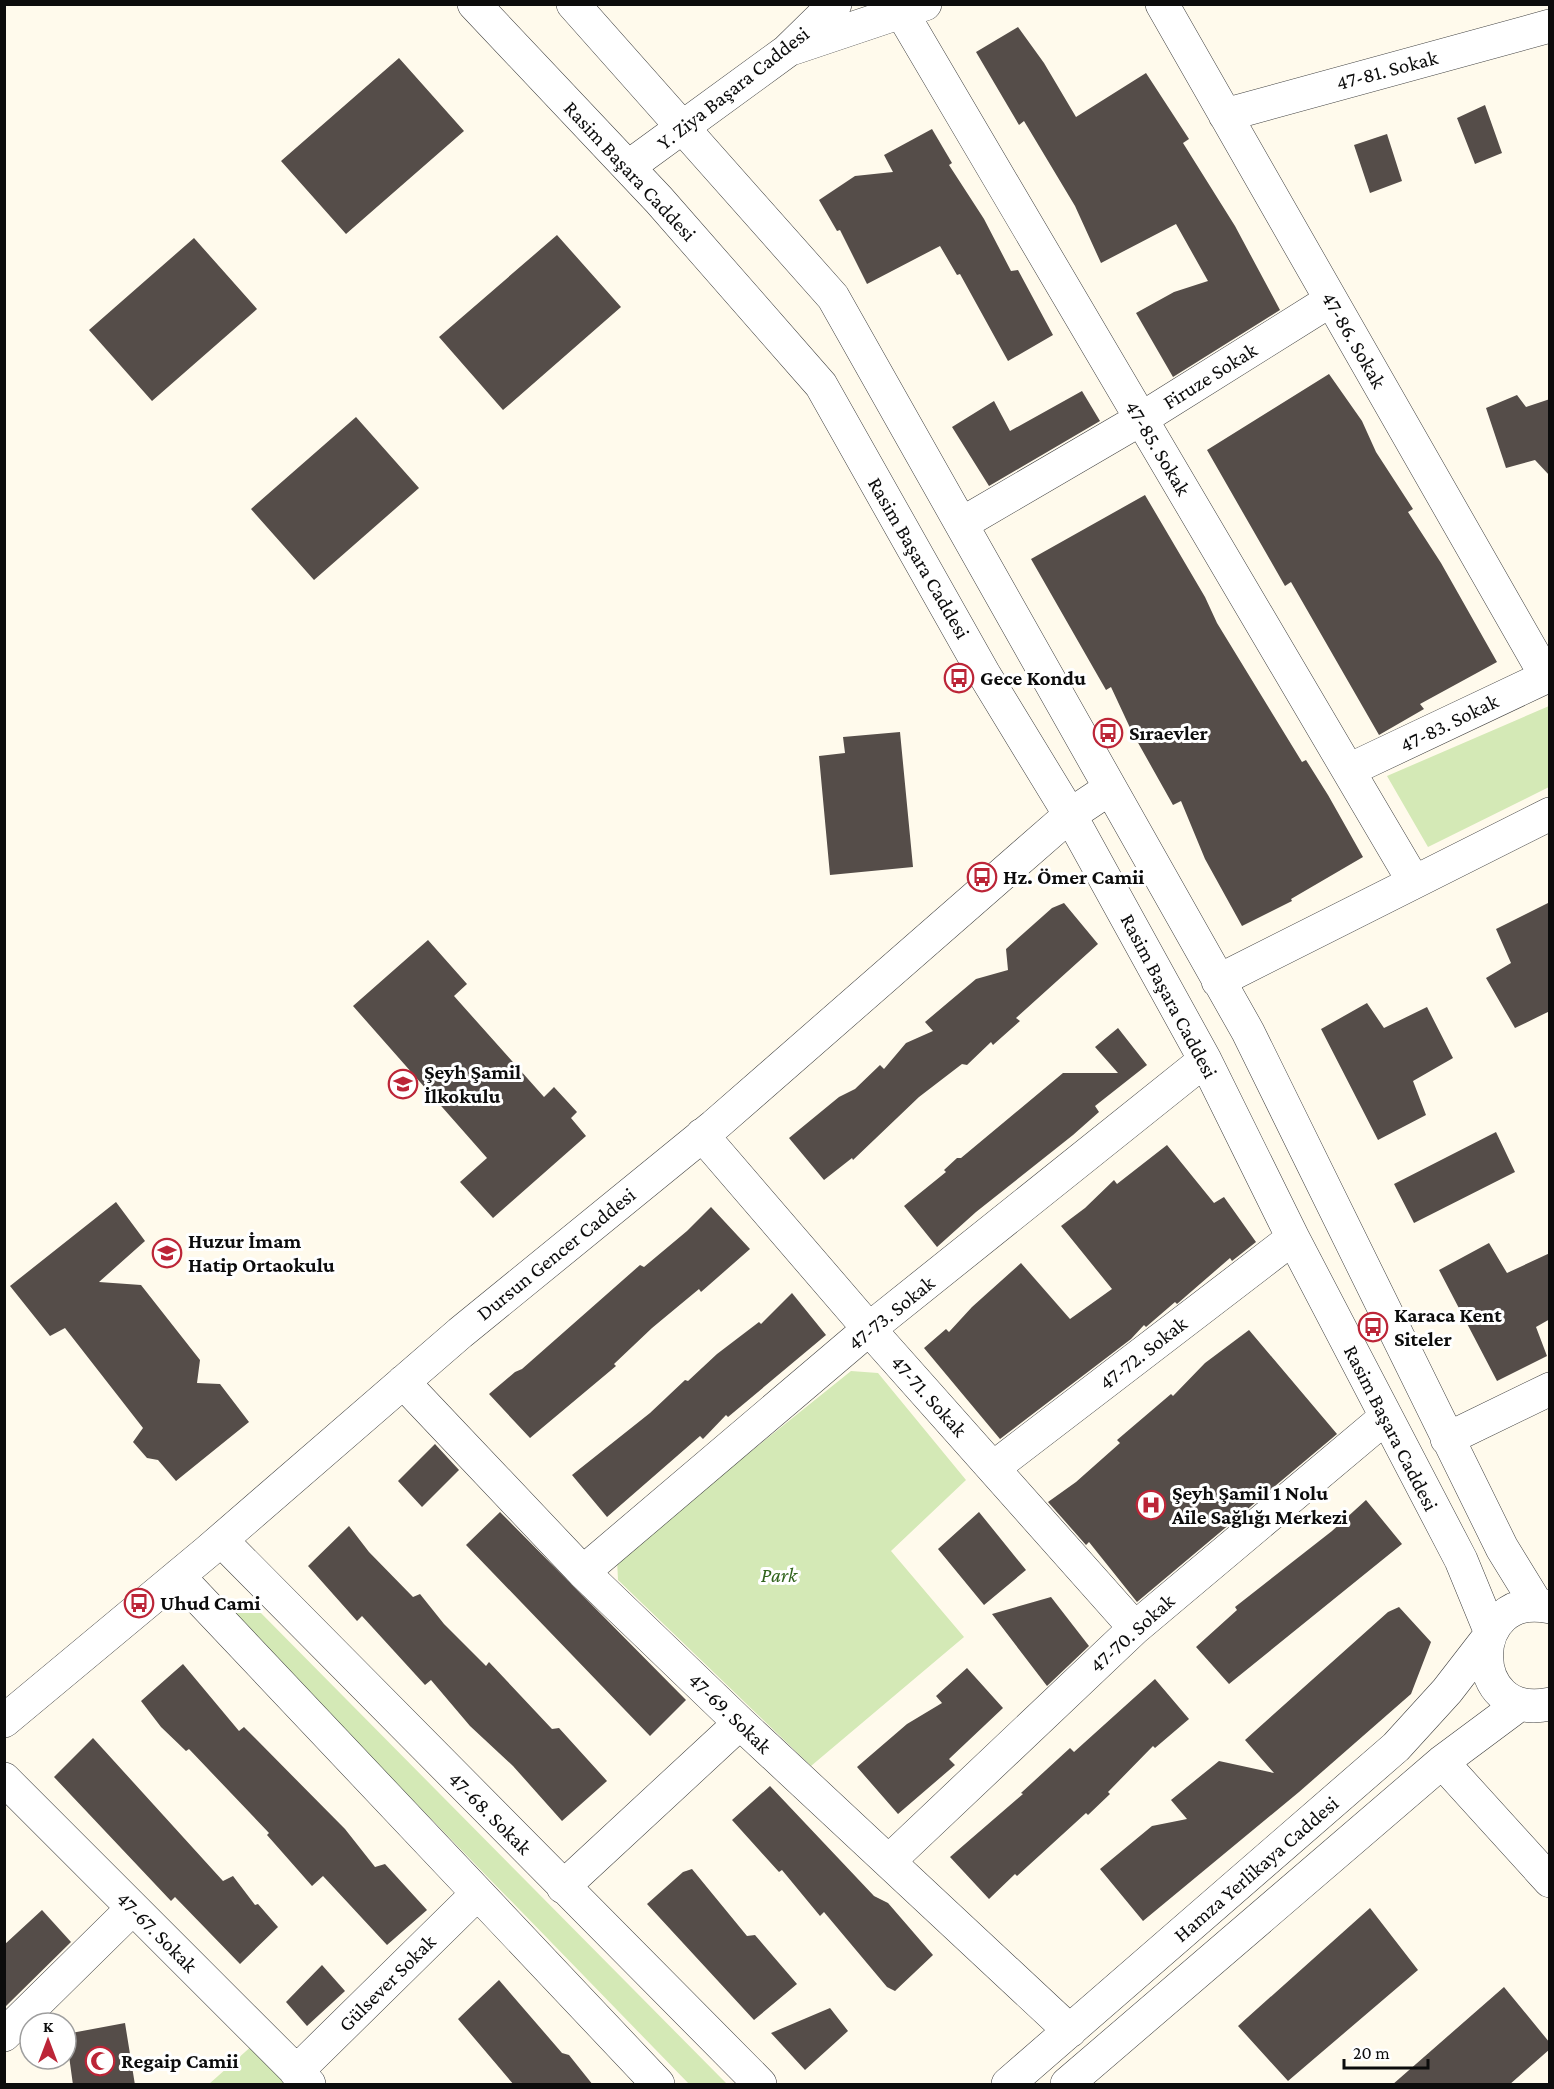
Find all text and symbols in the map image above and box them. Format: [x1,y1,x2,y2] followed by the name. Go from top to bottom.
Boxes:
[652,21,814,155] street label: Y. Ziya Başara Caddesi
[1334,45,1440,95] street label: 47-81. Sokak
[559,96,701,246] street label: Rasim Başara Caddesi
[1317,287,1391,393] street label: 47-86. Sokak
[1159,338,1261,414] street label: Firuze Sokak
[1120,396,1196,500] street label: 47-85. Sokak
[863,473,975,644] street label: Rasim Başara Caddesi
[943,662,975,694] bus stop icon: Gece Kondu
[980,666,1086,690] place label: Gece Kondu
[1396,689,1502,757] street label: 47-83. Sokak
[1092,717,1124,749] bus stop icon: Sıraevler
[1129,721,1209,745] place label: Sıraevler
[966,861,998,893] bus stop icon: Hz. Ömer Camii
[1003,865,1144,889] place label: Hz. Ömer Camii
[1116,910,1223,1083] street label: Rasim Başara Caddesi
[424,1060,521,1108] place label: Şeyh Şamil İlkokulu
[387,1068,419,1100] school or university icon: Şeyh Şamil İlkokulu
[472,1182,641,1325] street label: Dursun Gencer Caddesi
[188,1229,335,1277] place label: Huzur İmam Hatip Ortaokulu
[151,1237,183,1269] school or university icon: Huzur İmam Hatip Ortaokulu
[843,1271,939,1355] street label: 47-73. Sokak
[1394,1303,1502,1351] place label: Karaca Kent Siteler
[1094,1311,1192,1395] street label: 47-72. Sokak
[1357,1311,1389,1343] bus stop icon: Karaca Kent Siteler
[1339,1341,1443,1515] street label: Rasim Başara Caddesi
[886,1350,972,1442] street label: 47-71. Sokak
[1171,1481,1348,1529] place label: Şeyh Şamil 1 Nolu Aile Sağlığı Merkezi
[1135,1489,1167,1521] hospital icon: Şeyh Şamil 1 Nolu Aile Sağlığı Merkezi
[761,1563,798,1587] park label: Park
[123,1587,155,1619] bus stop icon: Uhud Cami
[1085,1589,1179,1677] street label: 47-70. Sokak
[160,1591,261,1615] place label: Uhud Cami
[684,1668,776,1758] street label: 47-69. Sokak
[443,1766,537,1860] street label: 47-68. Sokak
[1169,1791,1343,1947] street label: Hamza Yerlikaya Caddesi
[112,1887,202,1977] street label: 47-67. Sokak
[333,1929,441,2037] street label: Gülsever Sokak
[18,2011,78,2071] north arrow
[43,2018,54,2035] text: K
[1344,2032,1428,2070] scale bar
[1353,2043,1390,2063] text: 20 m
[84,2045,116,2077] mosque icon: Regaip Camii
[121,2049,239,2073] place label: Regaip Camii

